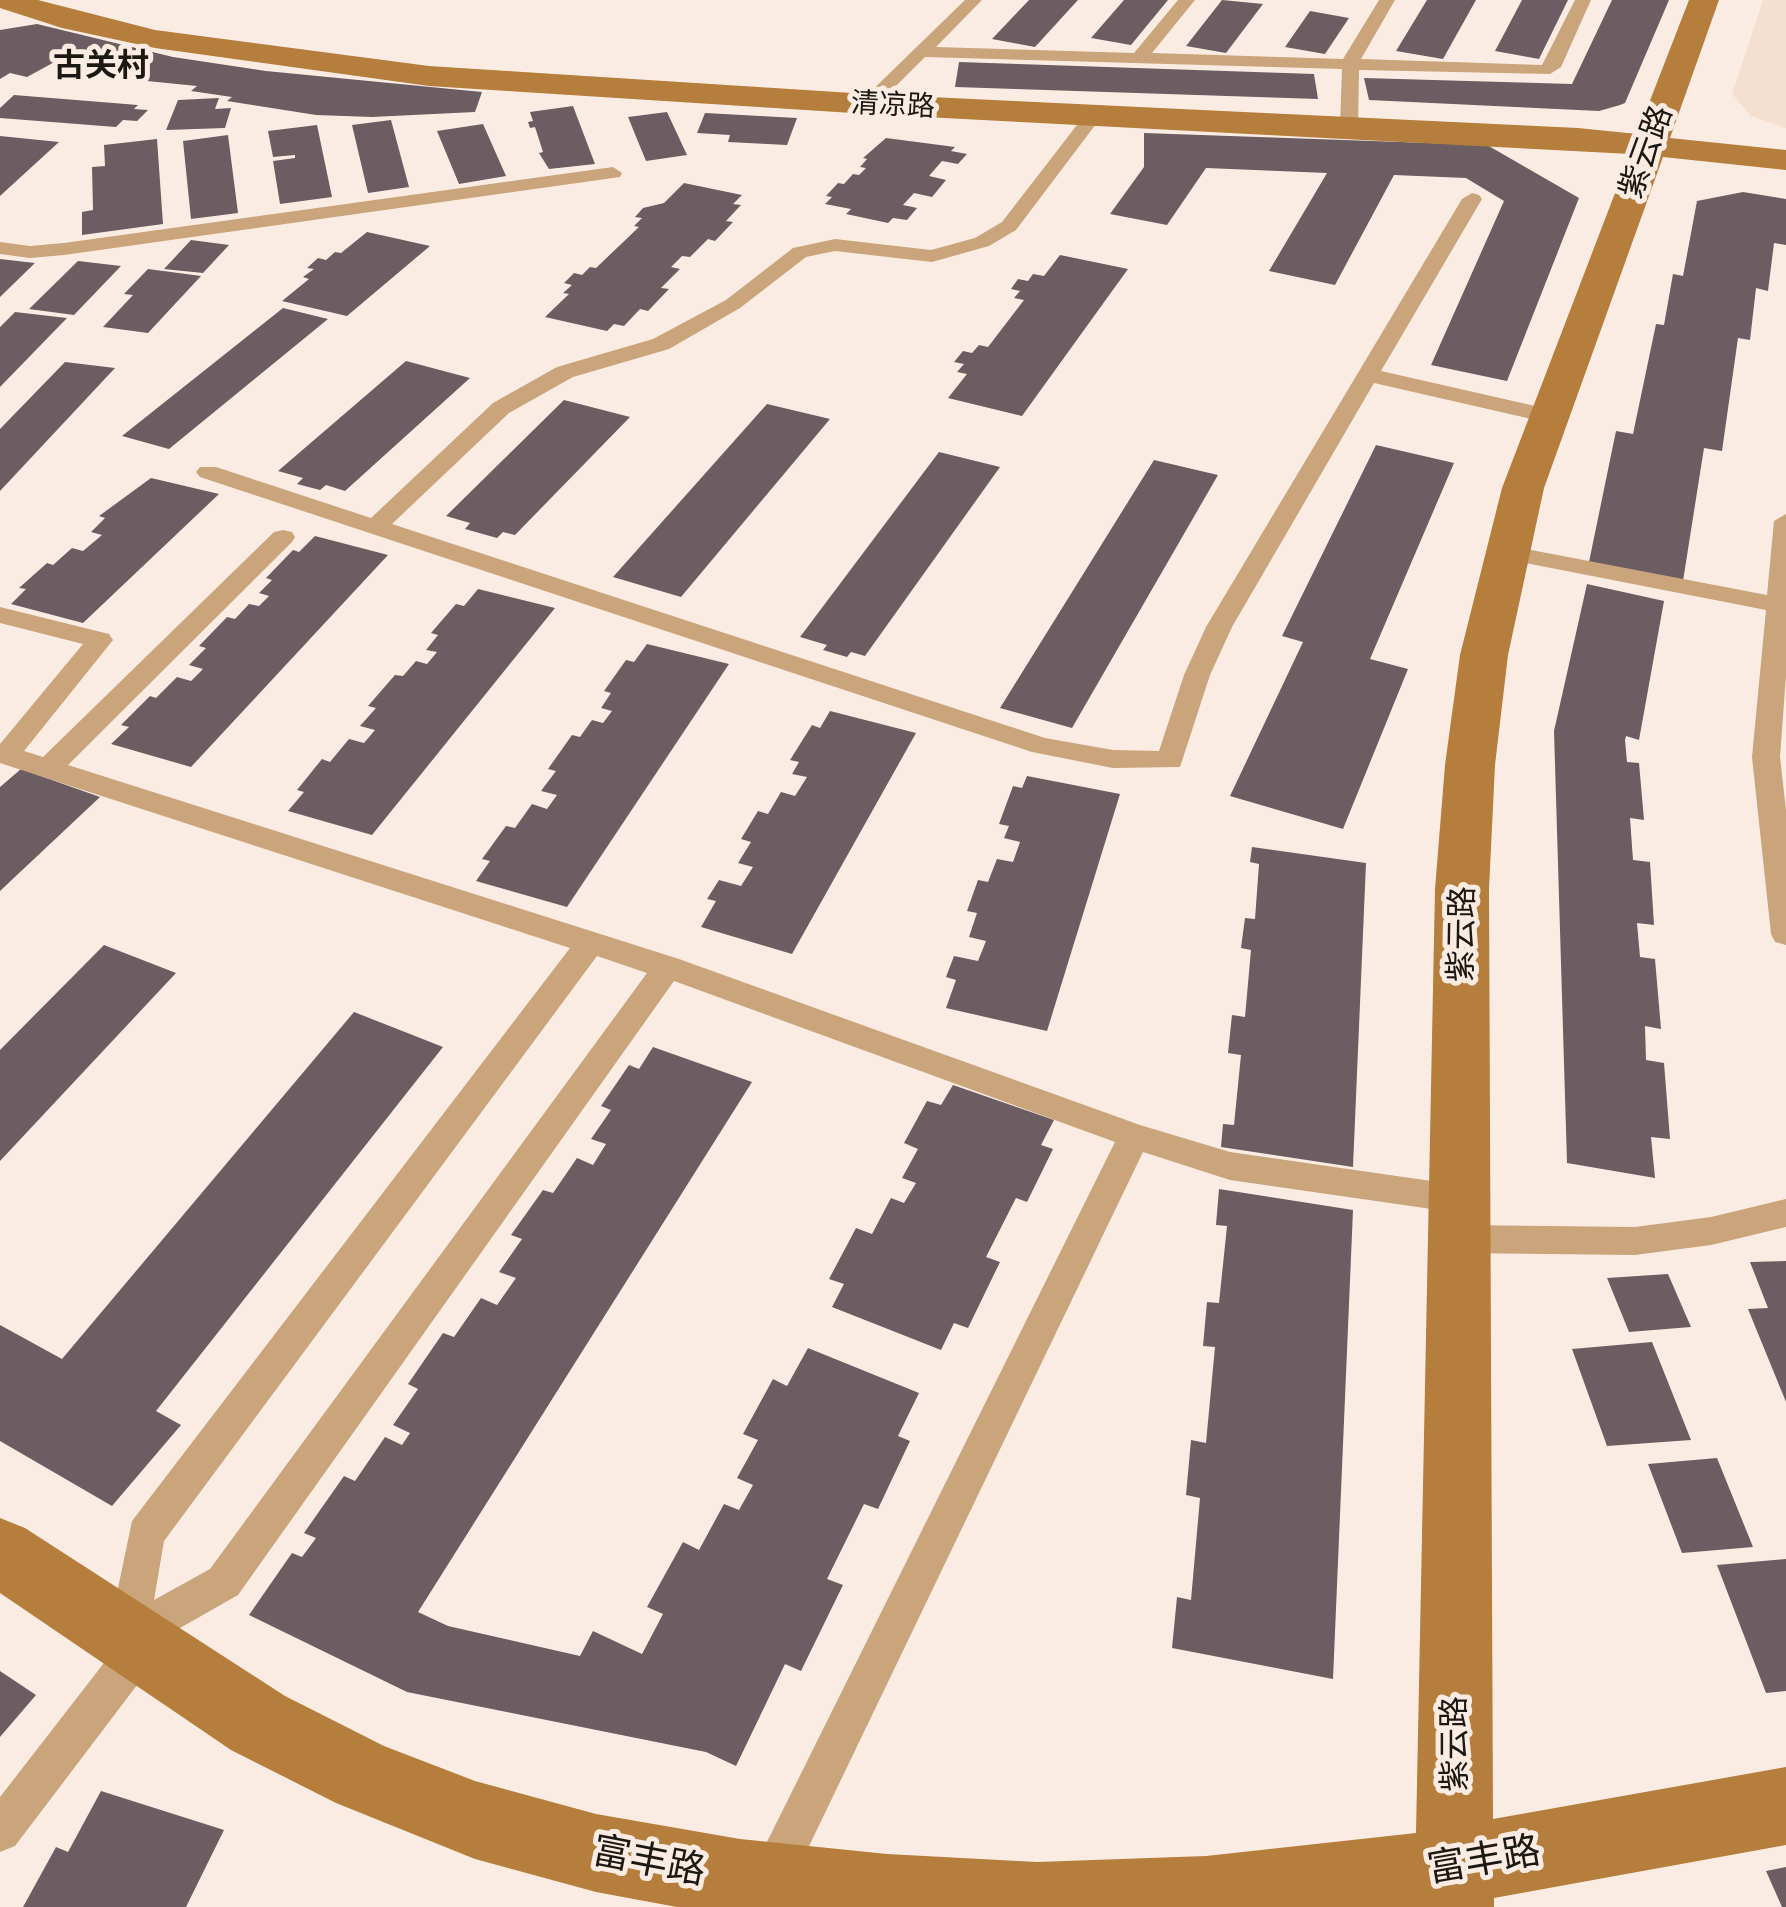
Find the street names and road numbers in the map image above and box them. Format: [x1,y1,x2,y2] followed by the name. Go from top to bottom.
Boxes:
[850,86,936,124] street label: 清凉路
[1612,100,1680,204] street label: 紫云路
[1442,886,1482,982] street label: 紫云路
[1436,1696,1474,1792] street label: 紫云路
[589,1828,709,1894] street label: 富丰路
[1424,1828,1544,1892] street label: 富丰路

